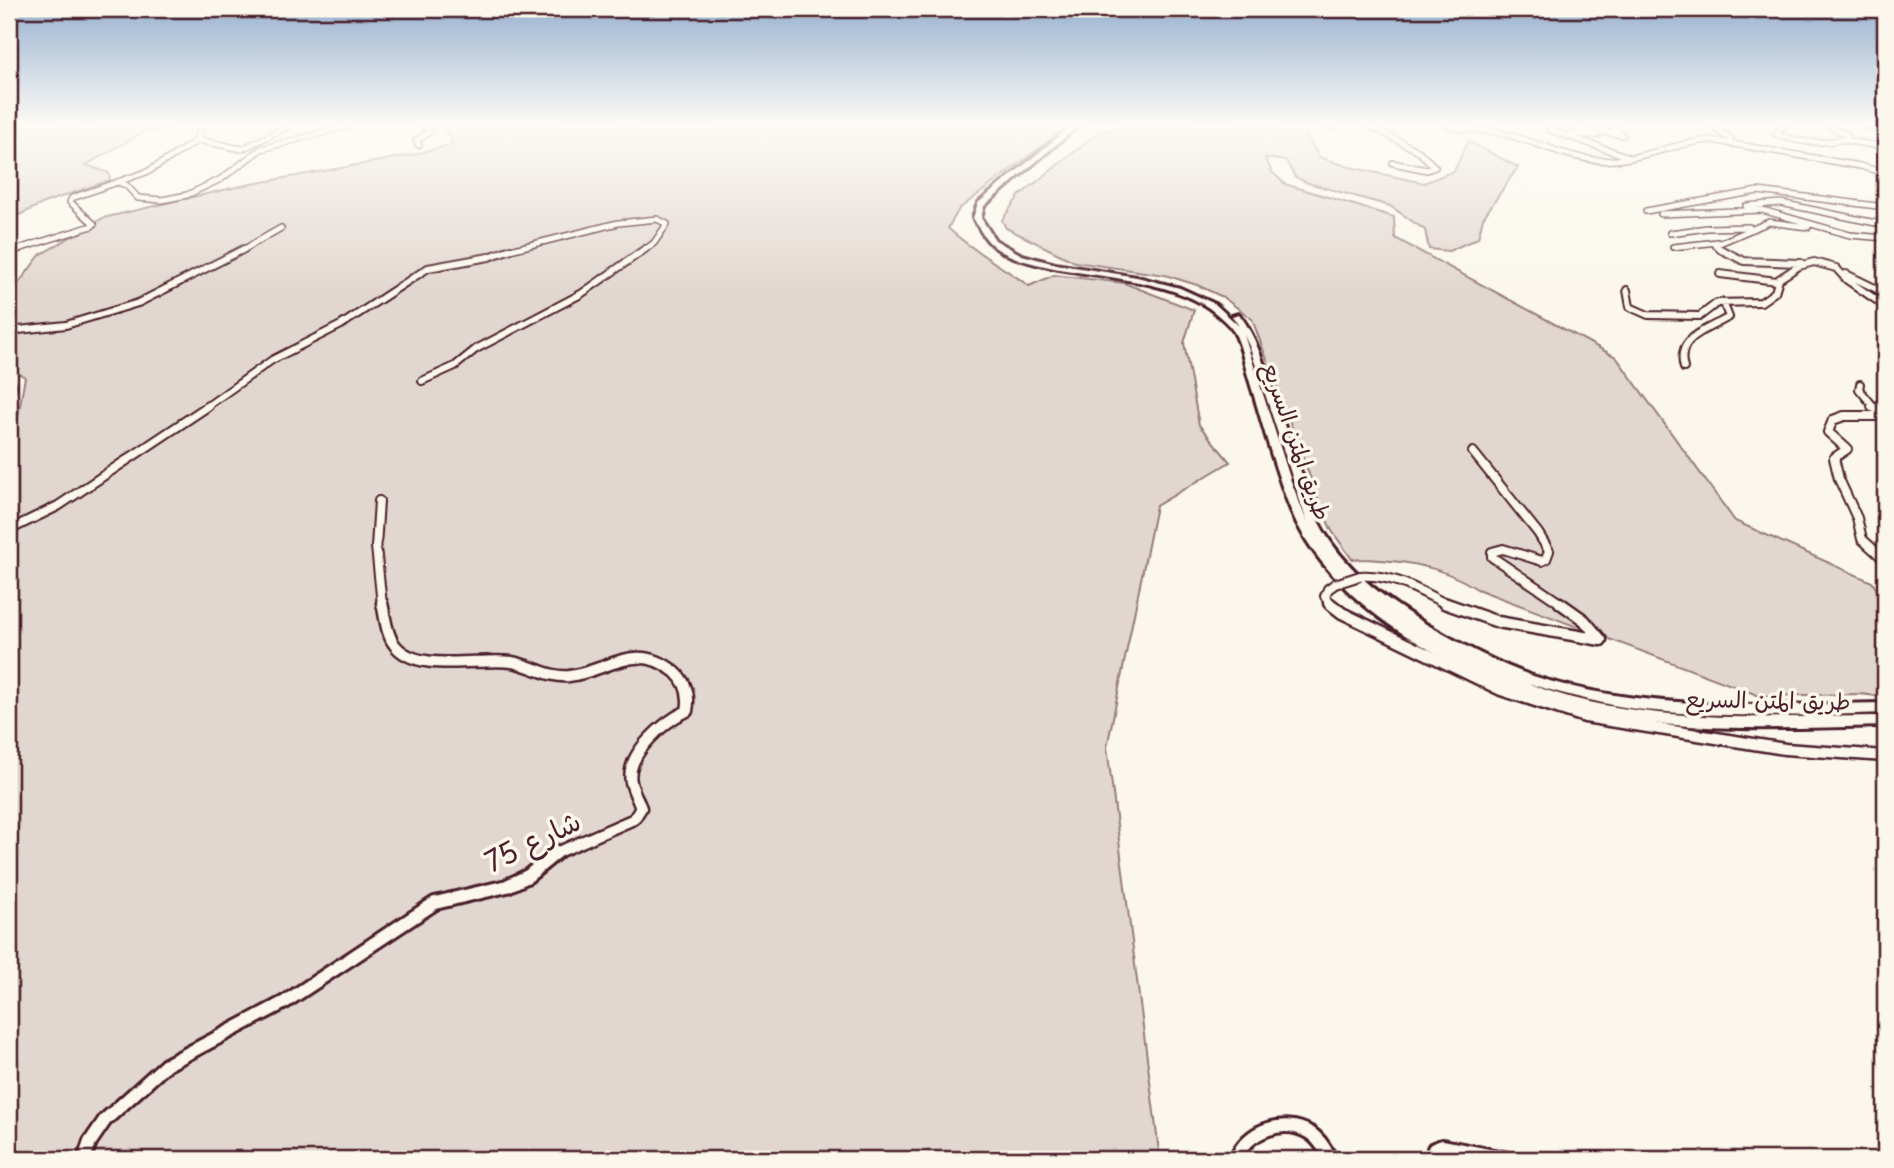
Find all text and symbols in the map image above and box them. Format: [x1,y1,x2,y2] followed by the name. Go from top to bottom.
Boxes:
[1254,357,1341,525] street label: طريق المتن السريع
[1685,680,1851,719] street label: طريق المتن السريع
[477,798,587,882] street label: شارع 75

